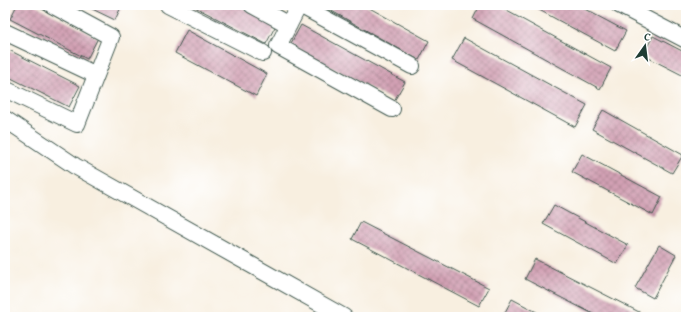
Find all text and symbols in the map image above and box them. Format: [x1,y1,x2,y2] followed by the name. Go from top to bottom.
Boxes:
[625,26,665,66] north arrow
[642,28,652,45] text: С

